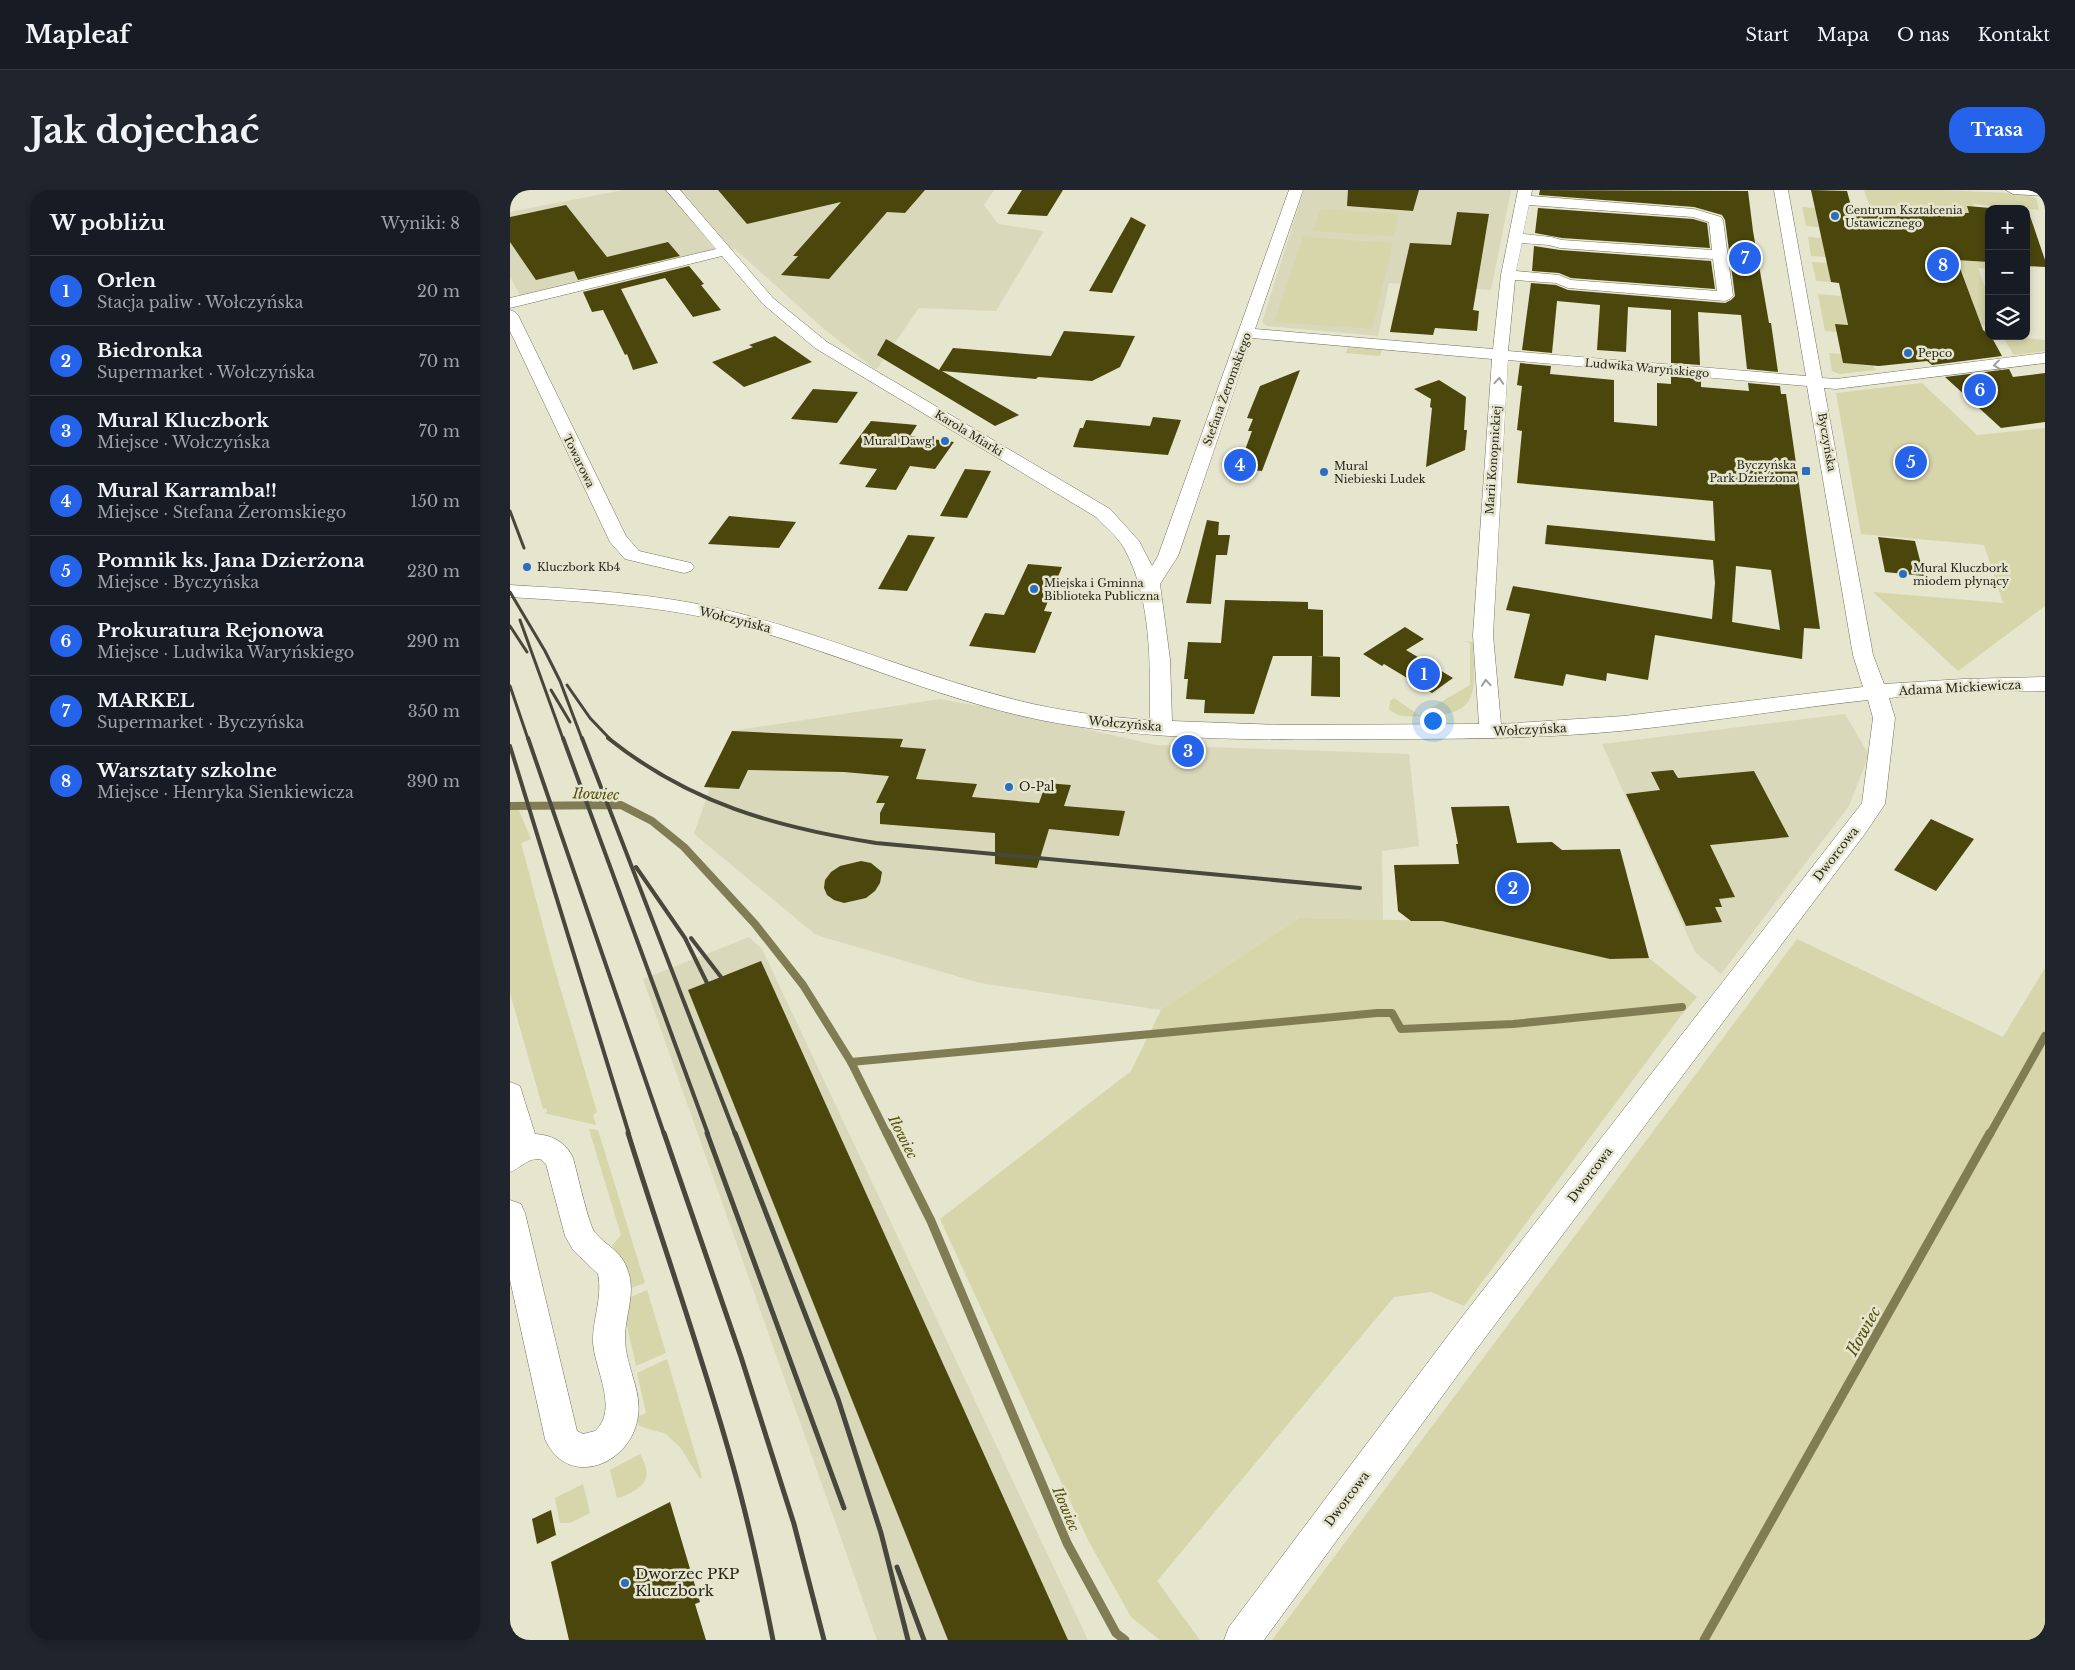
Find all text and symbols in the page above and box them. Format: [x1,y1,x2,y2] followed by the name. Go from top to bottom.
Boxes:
[25,20,130,49] text: Mapleaf
[1745,24,1789,46] text: Start
[1817,24,1869,46] text: Mapa
[1897,24,1950,46] text: O nas
[1978,24,2050,46] text: Kontakt
[1949,107,2045,153] button: Trasa
[30,109,259,152] text: Jak dojechać
[1845,203,1964,230] place label: Centrum Kształcenia Ustawicznego
[1985,205,2030,340] map controls
[1985,205,2030,250] button: +
[50,210,165,236] text: W pobliżu
[1829,210,1841,222] marker: Centrum Kształcenia Ustawicznego
[381,213,460,233] text: Wyniki: 8
[1729,239,1761,277] pin: 7
[1927,246,1959,284] pin: 8
[1985,250,2030,295] button: −
[97,269,156,292] text: Orlen
[63,281,69,301] text: 1
[417,281,460,301] text: 20 m
[97,292,303,312] text: Stacja paliw · Wołczyńska
[1985,295,2030,340] button: layers
[1200,331,1254,447] street label: Stefana Żeromskiego
[97,339,203,362] text: Biedronka
[1918,346,1952,360] place label: Pepco
[1902,347,1914,359] marker: Pepco
[61,351,71,371] text: 2
[419,351,460,371] text: 70 m
[1584,356,1710,380] street label: Ludwika Waryńskiego
[1992,359,2000,370] one-way arrow
[97,362,315,382] text: Supermarket · Wołczyńska
[1964,371,1996,409] pin: 6
[1493,377,1504,385] one-way arrow
[1482,405,1504,515] street label: Marii Konopnickiej
[932,407,1006,459] street label: Karola Miarki
[97,409,269,432] text: Mural Kluczbork
[1815,411,1839,473] street label: Byczyńska
[61,421,71,441] text: 3
[419,421,460,441] text: 70 m
[97,432,270,452] text: Miejsce · Wołczyńska
[560,432,598,491] street label: Towarowa
[863,434,935,448] place label: Mural Dawg!
[939,435,951,447] marker: Mural Dawg!
[1895,443,1927,481] pin: 5
[1224,446,1256,484] pin: 4
[1709,458,1797,485] place label: Byczyńska Park Dzierżona
[1334,459,1426,486] place label: Mural Niebieski Ludek
[1800,465,1812,477] marker: Byczyńska Park Dzierżona
[1318,466,1330,478] marker: Mural Niebieski Ludek
[97,479,277,502] text: Mural Karramba!!
[61,491,71,511] text: 4
[411,491,460,511] text: 150 m
[97,502,346,522] text: Miejsce · Stefana Żeromskiego
[97,549,365,572] text: Pomnik ks. Jana Dzierżona
[537,560,620,574] place label: Kluczbork Kb4
[61,561,71,581] text: 5
[407,561,460,581] text: 230 m
[521,561,533,573] marker: Kluczbork Kb4
[1913,561,2009,588] place label: Mural Kluczbork miodem płynący
[1897,568,1909,580] marker: Mural Kluczbork miodem płynący
[97,572,259,592] text: Miejsce · Byczyńska
[1044,576,1160,603] place label: Miejska i Gminna Biblioteka Publiczna
[1028,583,1040,595] marker: Miejska i Gminna Biblioteka Publiczna
[697,603,773,636] street label: Wołczyńska
[97,619,324,642] text: Prokuratura Rejonowa
[61,631,71,651] text: 6
[407,631,460,651] text: 290 m
[97,642,354,662] text: Miejsce · Ludwika Waryńskiego
[1408,655,1440,693] pin: 1
[1897,677,2022,698] street label: Adama Mickiewicza
[1481,679,1492,687] one-way arrow
[97,689,194,712] text: MARKEL
[62,701,70,721] text: 7
[408,701,460,721] text: 350 m
[1420,708,1446,734] your location
[97,712,304,732] text: Supermarket · Byczyńska
[1087,713,1163,734] street label: Wołczyńska
[1492,720,1567,739] street label: Wołczyńska
[1172,732,1204,770] pin: 3
[97,759,277,782] text: Warsztaty szkolne
[61,771,71,791] text: 8
[407,771,460,791] text: 390 m
[1019,779,1055,794] place label: O-Pal
[1003,781,1015,793] marker: O-Pal
[97,782,354,802] text: Miejsce · Henryka Sienkiewicza
[571,784,620,804] water label: Iłowiec
[1810,823,1862,884] street label: Dworcowa
[1497,869,1529,907] pin: 2
[884,1111,922,1163] water label: Iłowiec
[1564,1144,1615,1205] street label: Dworcowa
[1841,1303,1885,1360] water label: Iłowiec
[1321,1468,1372,1529] street label: Dworcowa
[1048,1483,1084,1535] water label: Iłowiec
[635,1564,739,1600] place label: Dworzec PKP Kluczbork
[619,1577,631,1589] marker: Dworzec PKP Kluczbork

